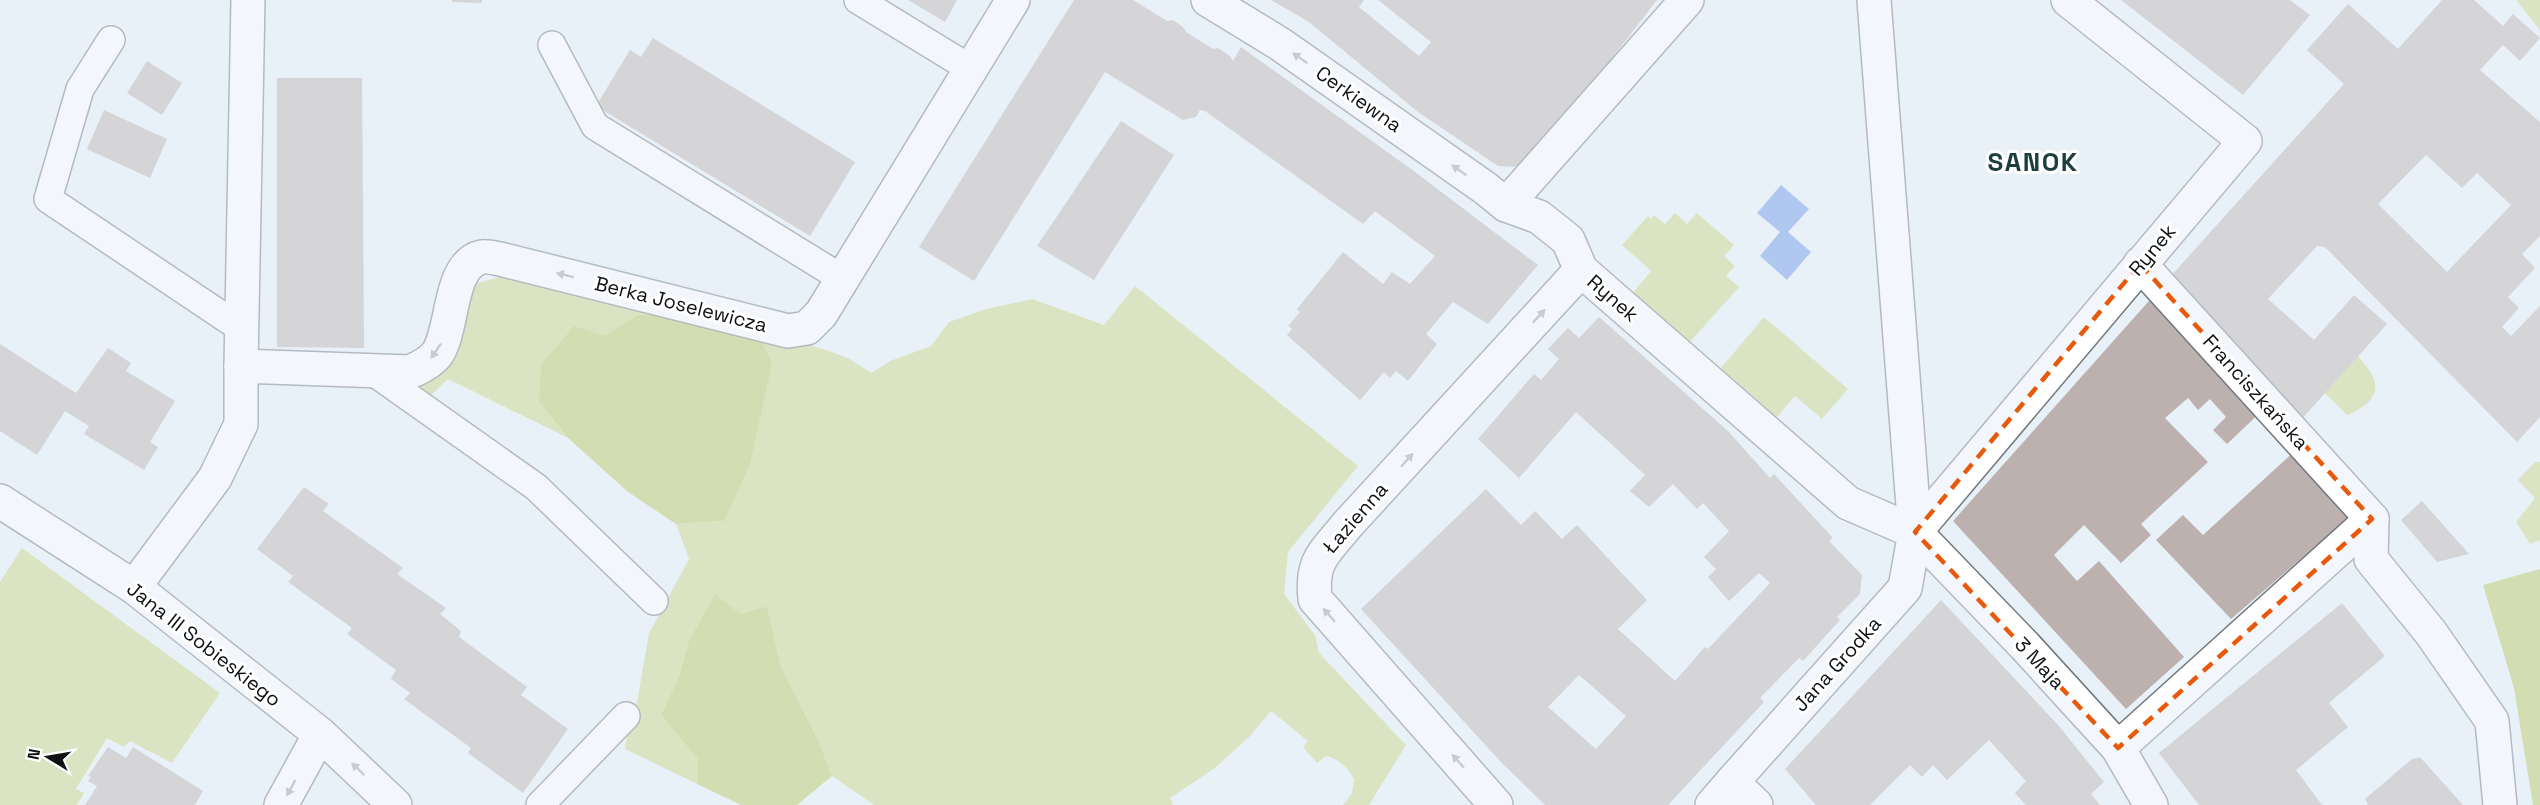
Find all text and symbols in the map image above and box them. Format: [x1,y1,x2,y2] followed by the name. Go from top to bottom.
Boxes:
[1292,52,1308,64] one-way arrow
[1311,60,1407,138] street label: Cerkiewna
[1987,145,2079,179] district label: SANOK
[1452,164,1468,176] one-way arrow
[2123,219,2181,281] street label: Rynek
[1582,269,1644,328] street label: Rynek
[556,270,574,279] one-way arrow
[592,270,770,338] street label: Berka Joselewicza
[1532,309,1545,324] one-way arrow
[2197,329,2315,455] street label: Franciszkańska
[430,343,442,359] one-way arrow
[1400,452,1414,467] one-way arrow
[1317,477,1393,559] street label: Łazienna
[122,576,286,712] street label: Jana III Sobieskiego
[1323,608,1336,623] one-way arrow
[1787,611,1887,717] street label: Jana Grodka
[2009,631,2071,695] street label: 3 Maja
[18,727,78,787] north arrow
[22,747,45,762] text: N
[1452,754,1465,769] one-way arrow
[351,763,365,777] one-way arrow
[286,780,296,797] one-way arrow

